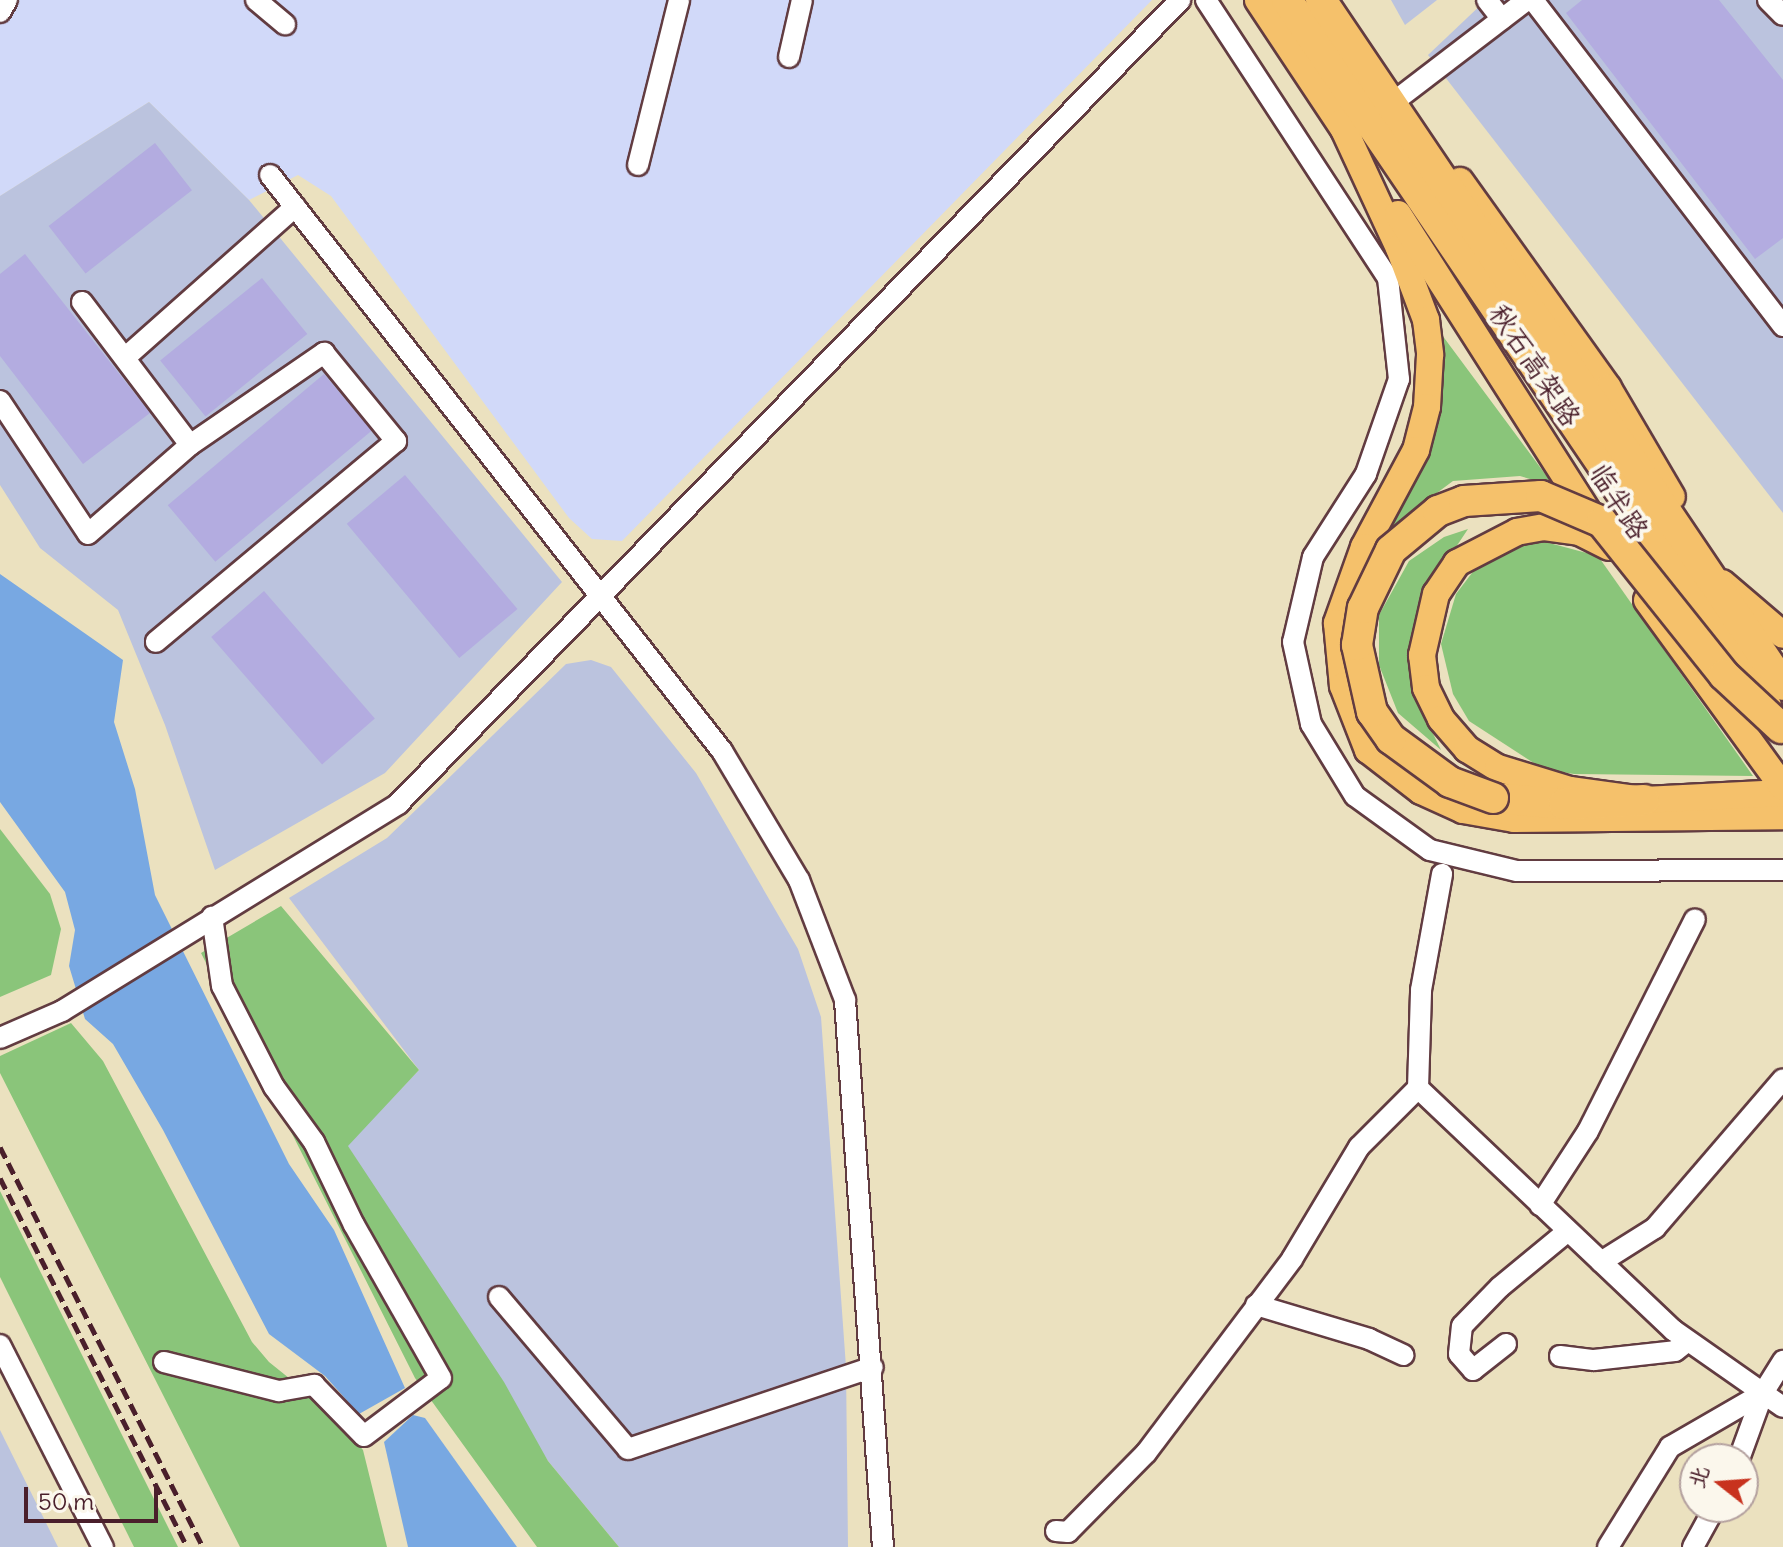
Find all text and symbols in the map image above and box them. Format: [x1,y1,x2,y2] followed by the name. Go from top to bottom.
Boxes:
[1482,298,1588,432] street label: 秋石高架路
[1582,457,1656,545] street label: 临半路
[1679,1443,1759,1523] north arrow
[1681,1462,1715,1491] text: 北
[28,1471,162,1521] scale bar
[38,1486,94,1516] text: 50 m

